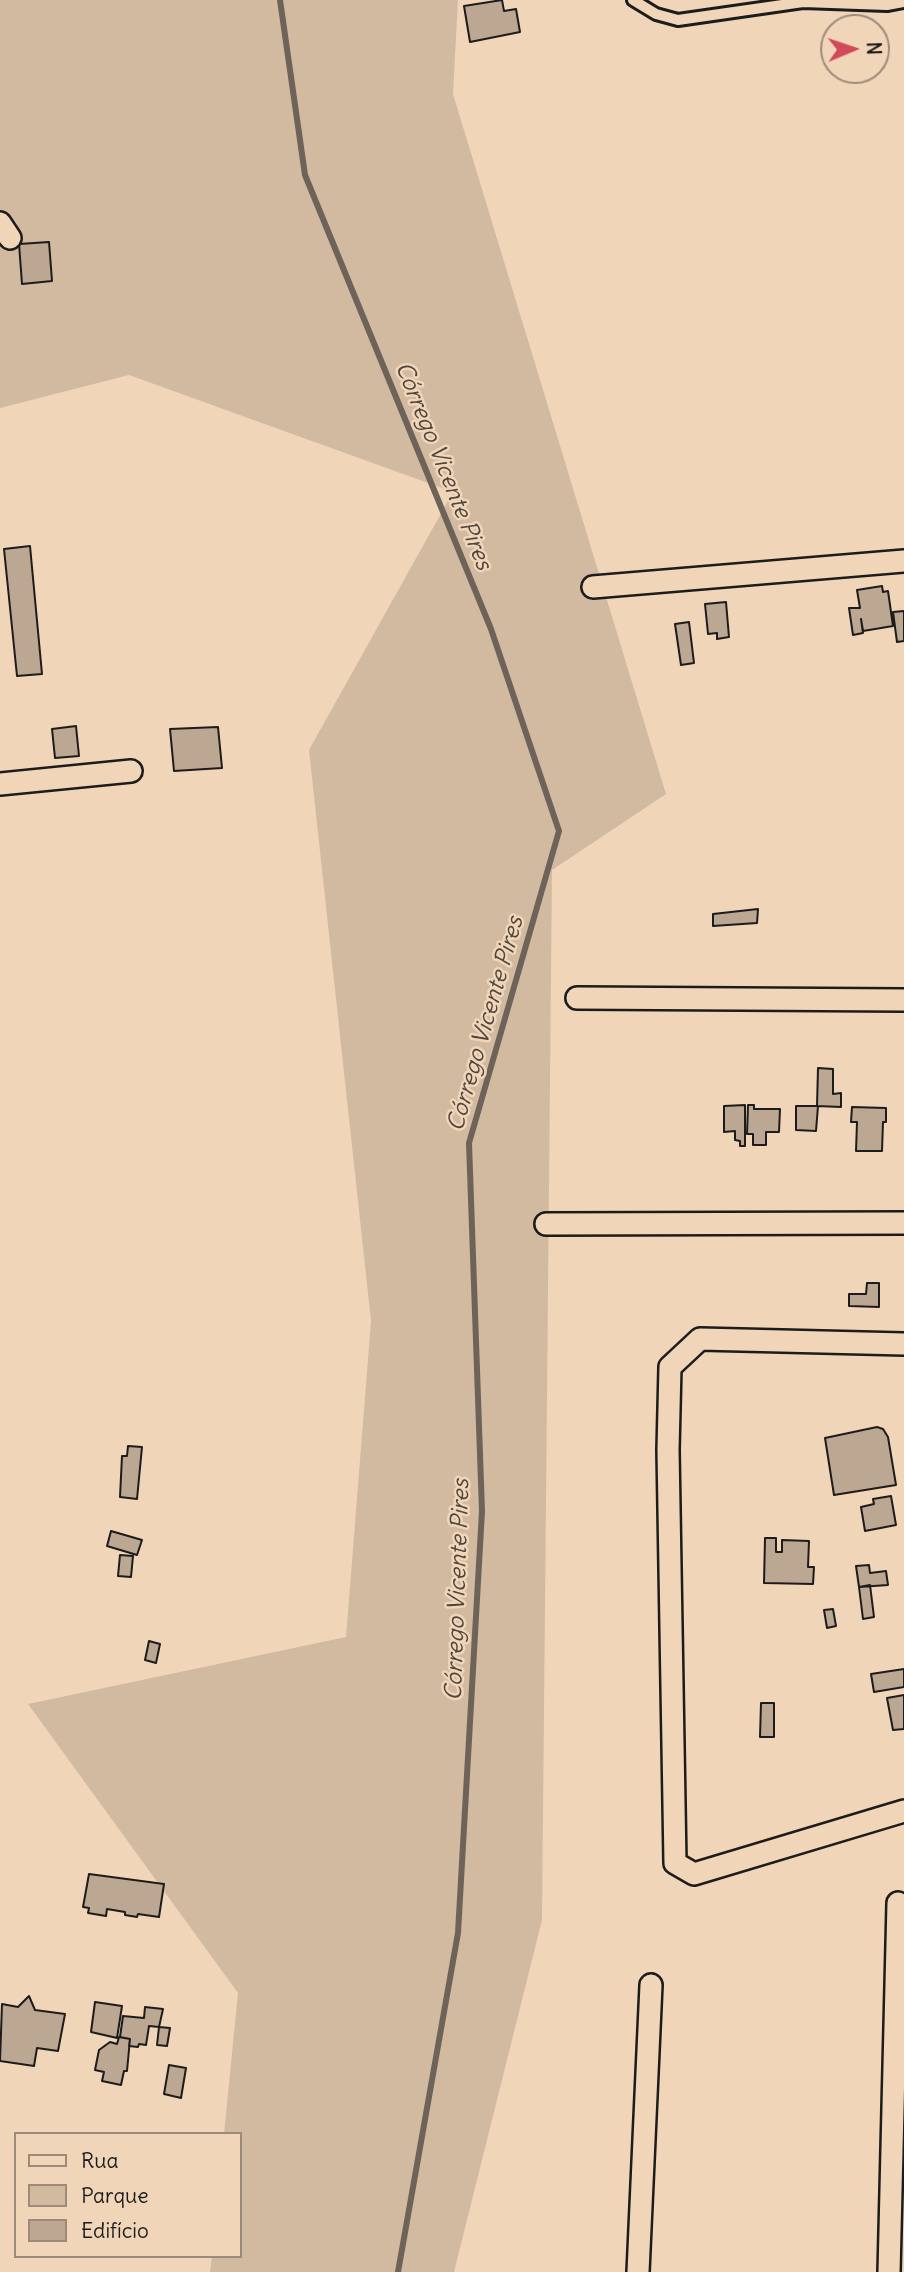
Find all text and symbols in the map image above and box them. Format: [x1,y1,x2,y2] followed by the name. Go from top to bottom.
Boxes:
[820,14,890,84] north arrow
[862,41,886,55] text: N
[389,358,497,574] water label: Córrego Vicente Pires
[442,914,530,1134] water label: Córrego Vicente Pires
[440,1479,476,1701] water label: Córrego Vicente Pires
[14,2132,242,2258] legend
[81,2147,118,2174] text: Rua
[81,2182,149,2209] text: Parque
[81,2217,149,2244] text: Edifício

